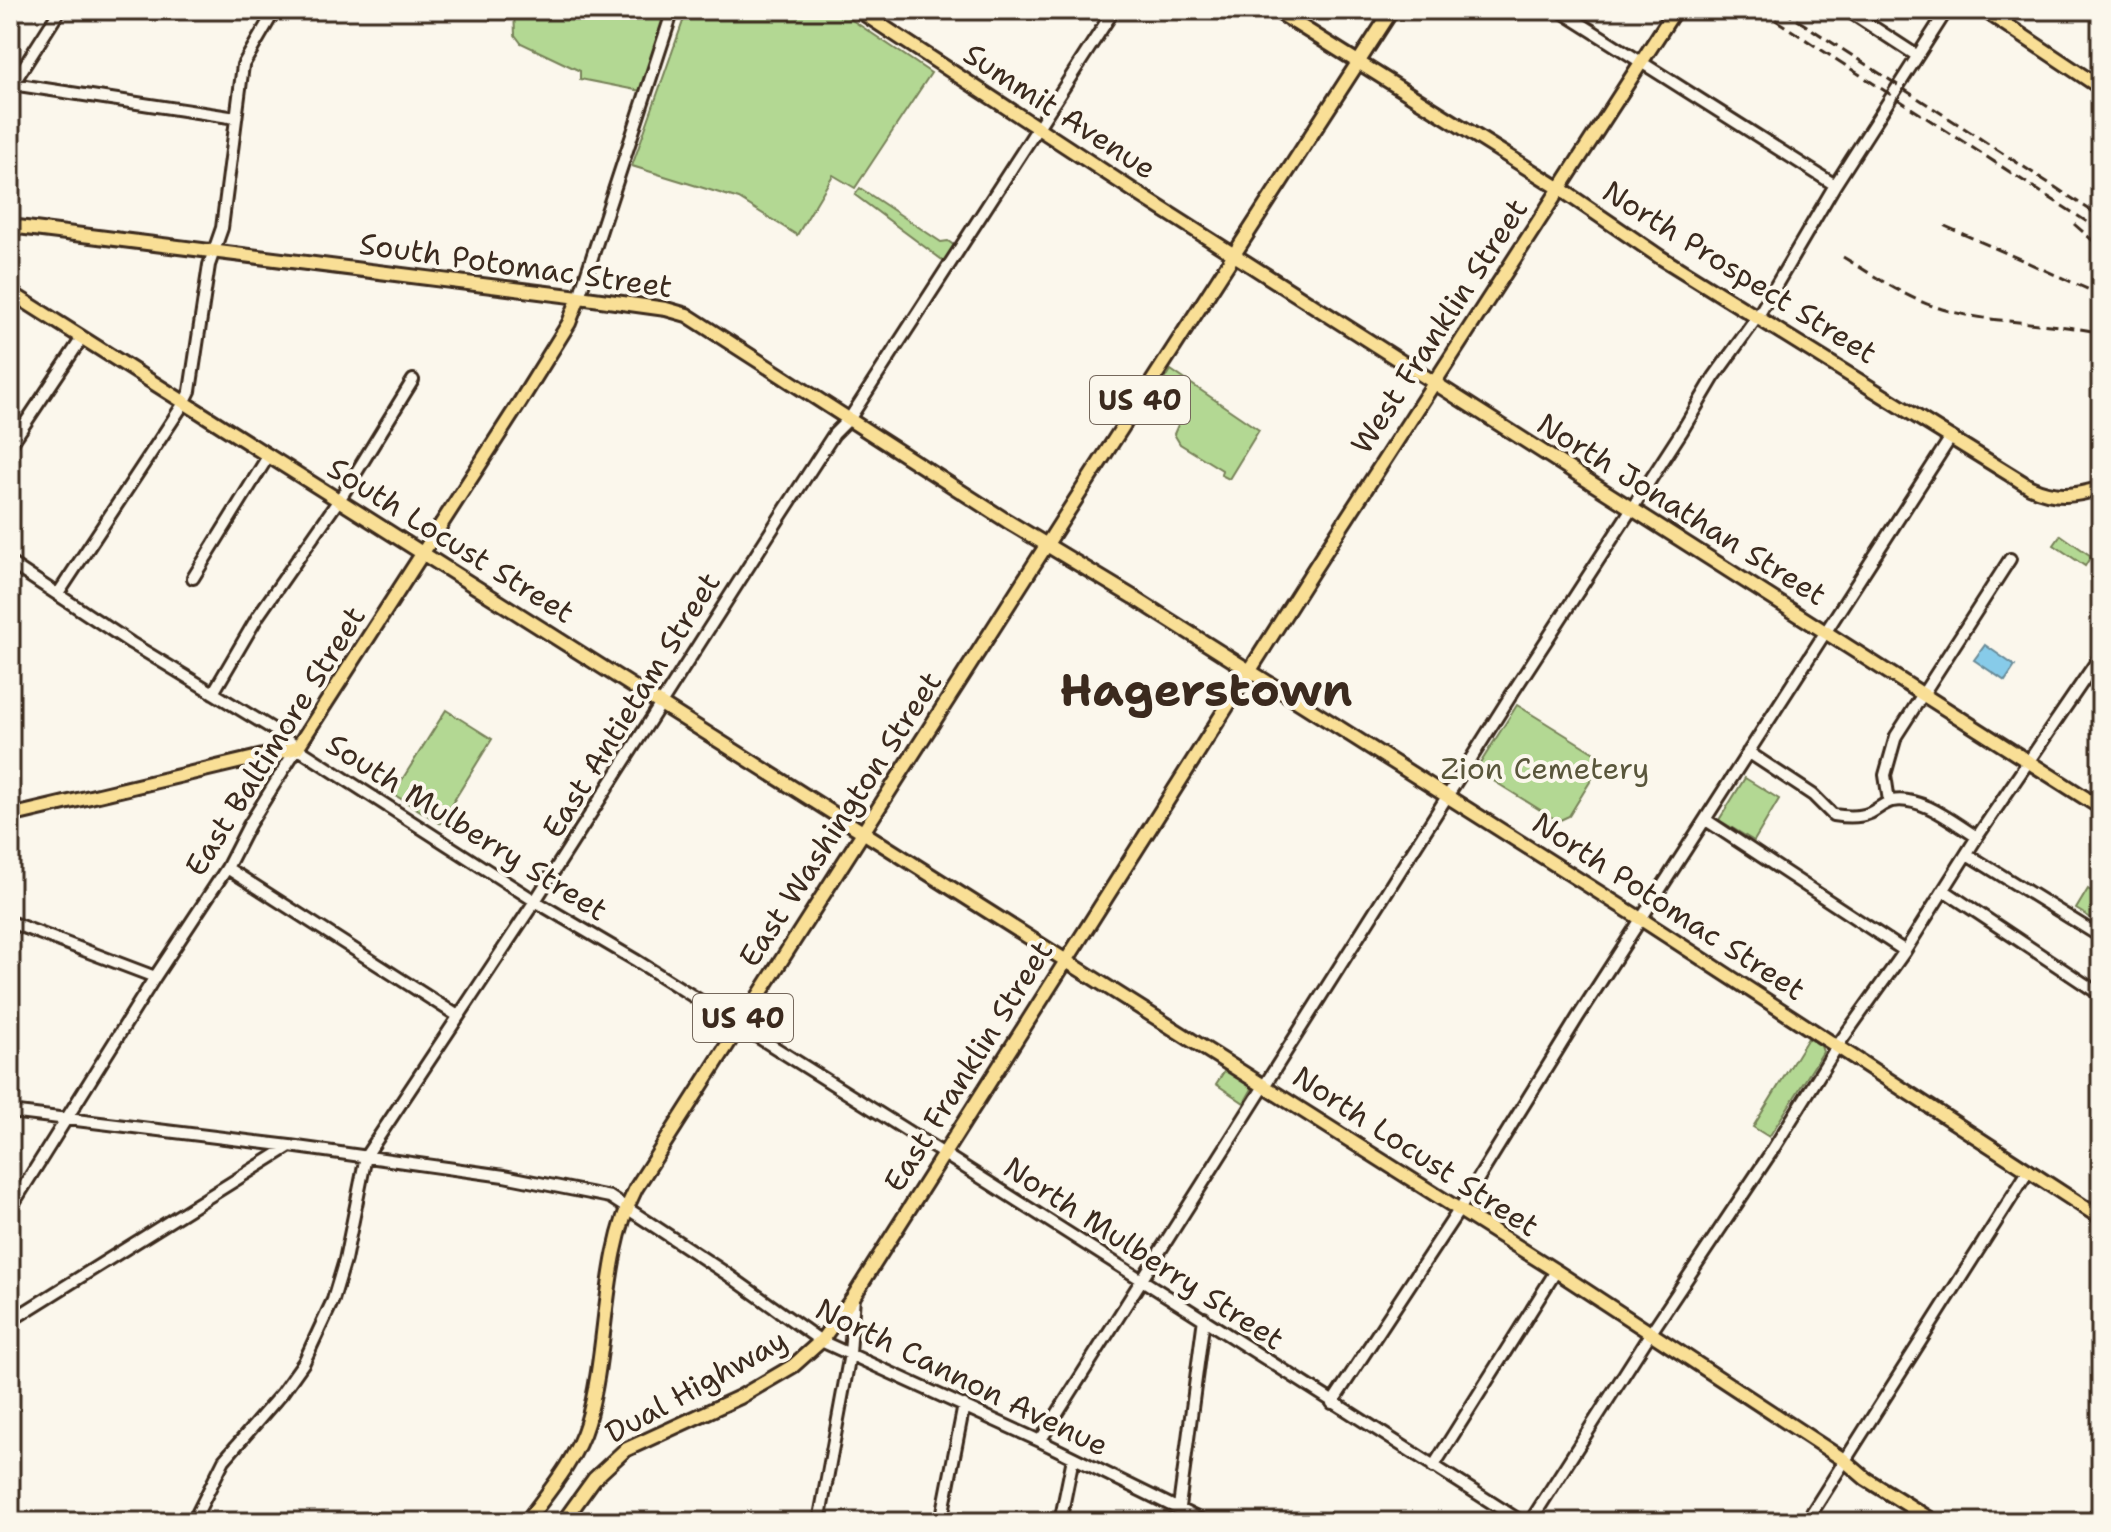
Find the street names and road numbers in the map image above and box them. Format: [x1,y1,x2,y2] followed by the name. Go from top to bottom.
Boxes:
[956,33,1164,189] street label: Summit Avenue
[1595,171,1885,373] street label: North Prospect Street
[1341,190,1537,462] street label: West Franklin Street
[357,223,675,307] street label: South Potomac Street
[1090,376,1190,424] road number: US 40
[1529,403,1835,615] street label: North Jonathan Street
[320,447,582,633] street label: South Locust Street
[532,564,730,846] street label: East Antietam Street
[175,598,375,884] street label: East Baltimore Street
[729,663,951,975] street label: East Washington Street
[318,724,616,930] street label: South Mulberry Street
[1525,802,1813,1010] street label: North Potomac Street
[874,932,1062,1200] street label: East Franklin Street
[693,994,793,1042] road number: US 40
[1285,1056,1547,1246] street label: North Locust Street
[996,1147,1292,1359] street label: North Mulberry Street
[809,1288,1115,1466] street label: North Cannon Avenue
[598,1319,794,1453] street label: Dual Highway

